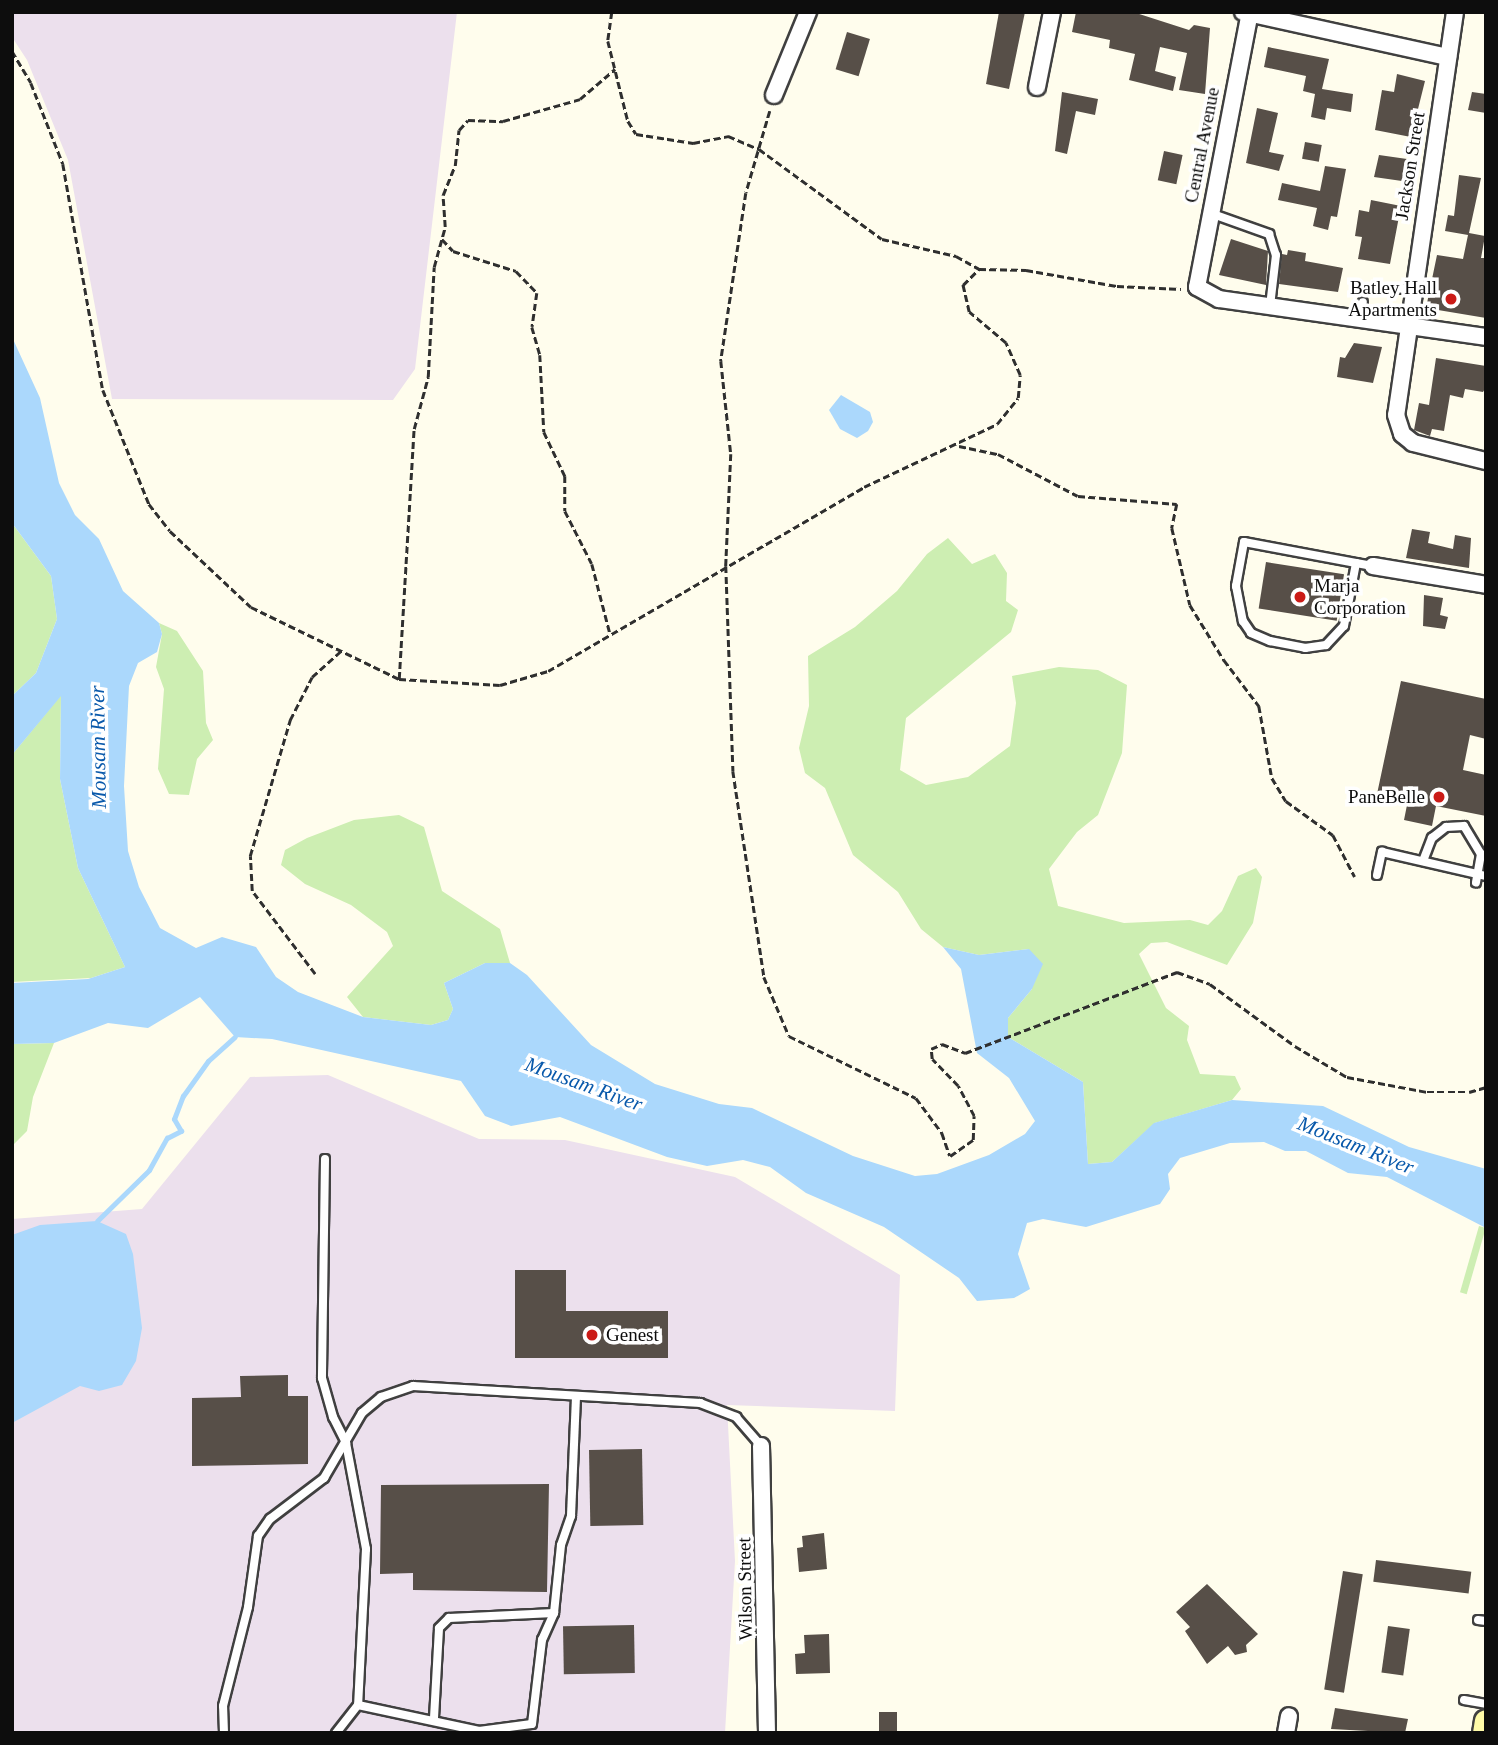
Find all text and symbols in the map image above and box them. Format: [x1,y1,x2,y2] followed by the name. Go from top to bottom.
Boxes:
[1180,85,1224,205] street label: Central Avenue
[1390,110,1430,222] street label: Jackson Street
[1348,277,1437,321] place label: Batley Hall Apartments
[1443,291,1459,307] marker: Batley Hall Apartments
[1314,575,1406,619] place label: Marja Corporation
[1292,589,1308,605] marker: Marja Corporation
[84,685,112,809] water label: Mousam River
[1348,786,1425,808] place label: PaneBelle
[1431,789,1447,805] marker: PaneBelle
[522,1051,646,1117] water label: Mousam River
[1294,1110,1418,1180] water label: Mousam River
[606,1324,659,1346] place label: Genest
[584,1327,600,1343] marker: Genest
[733,1537,757,1641] street label: Wilson Street

